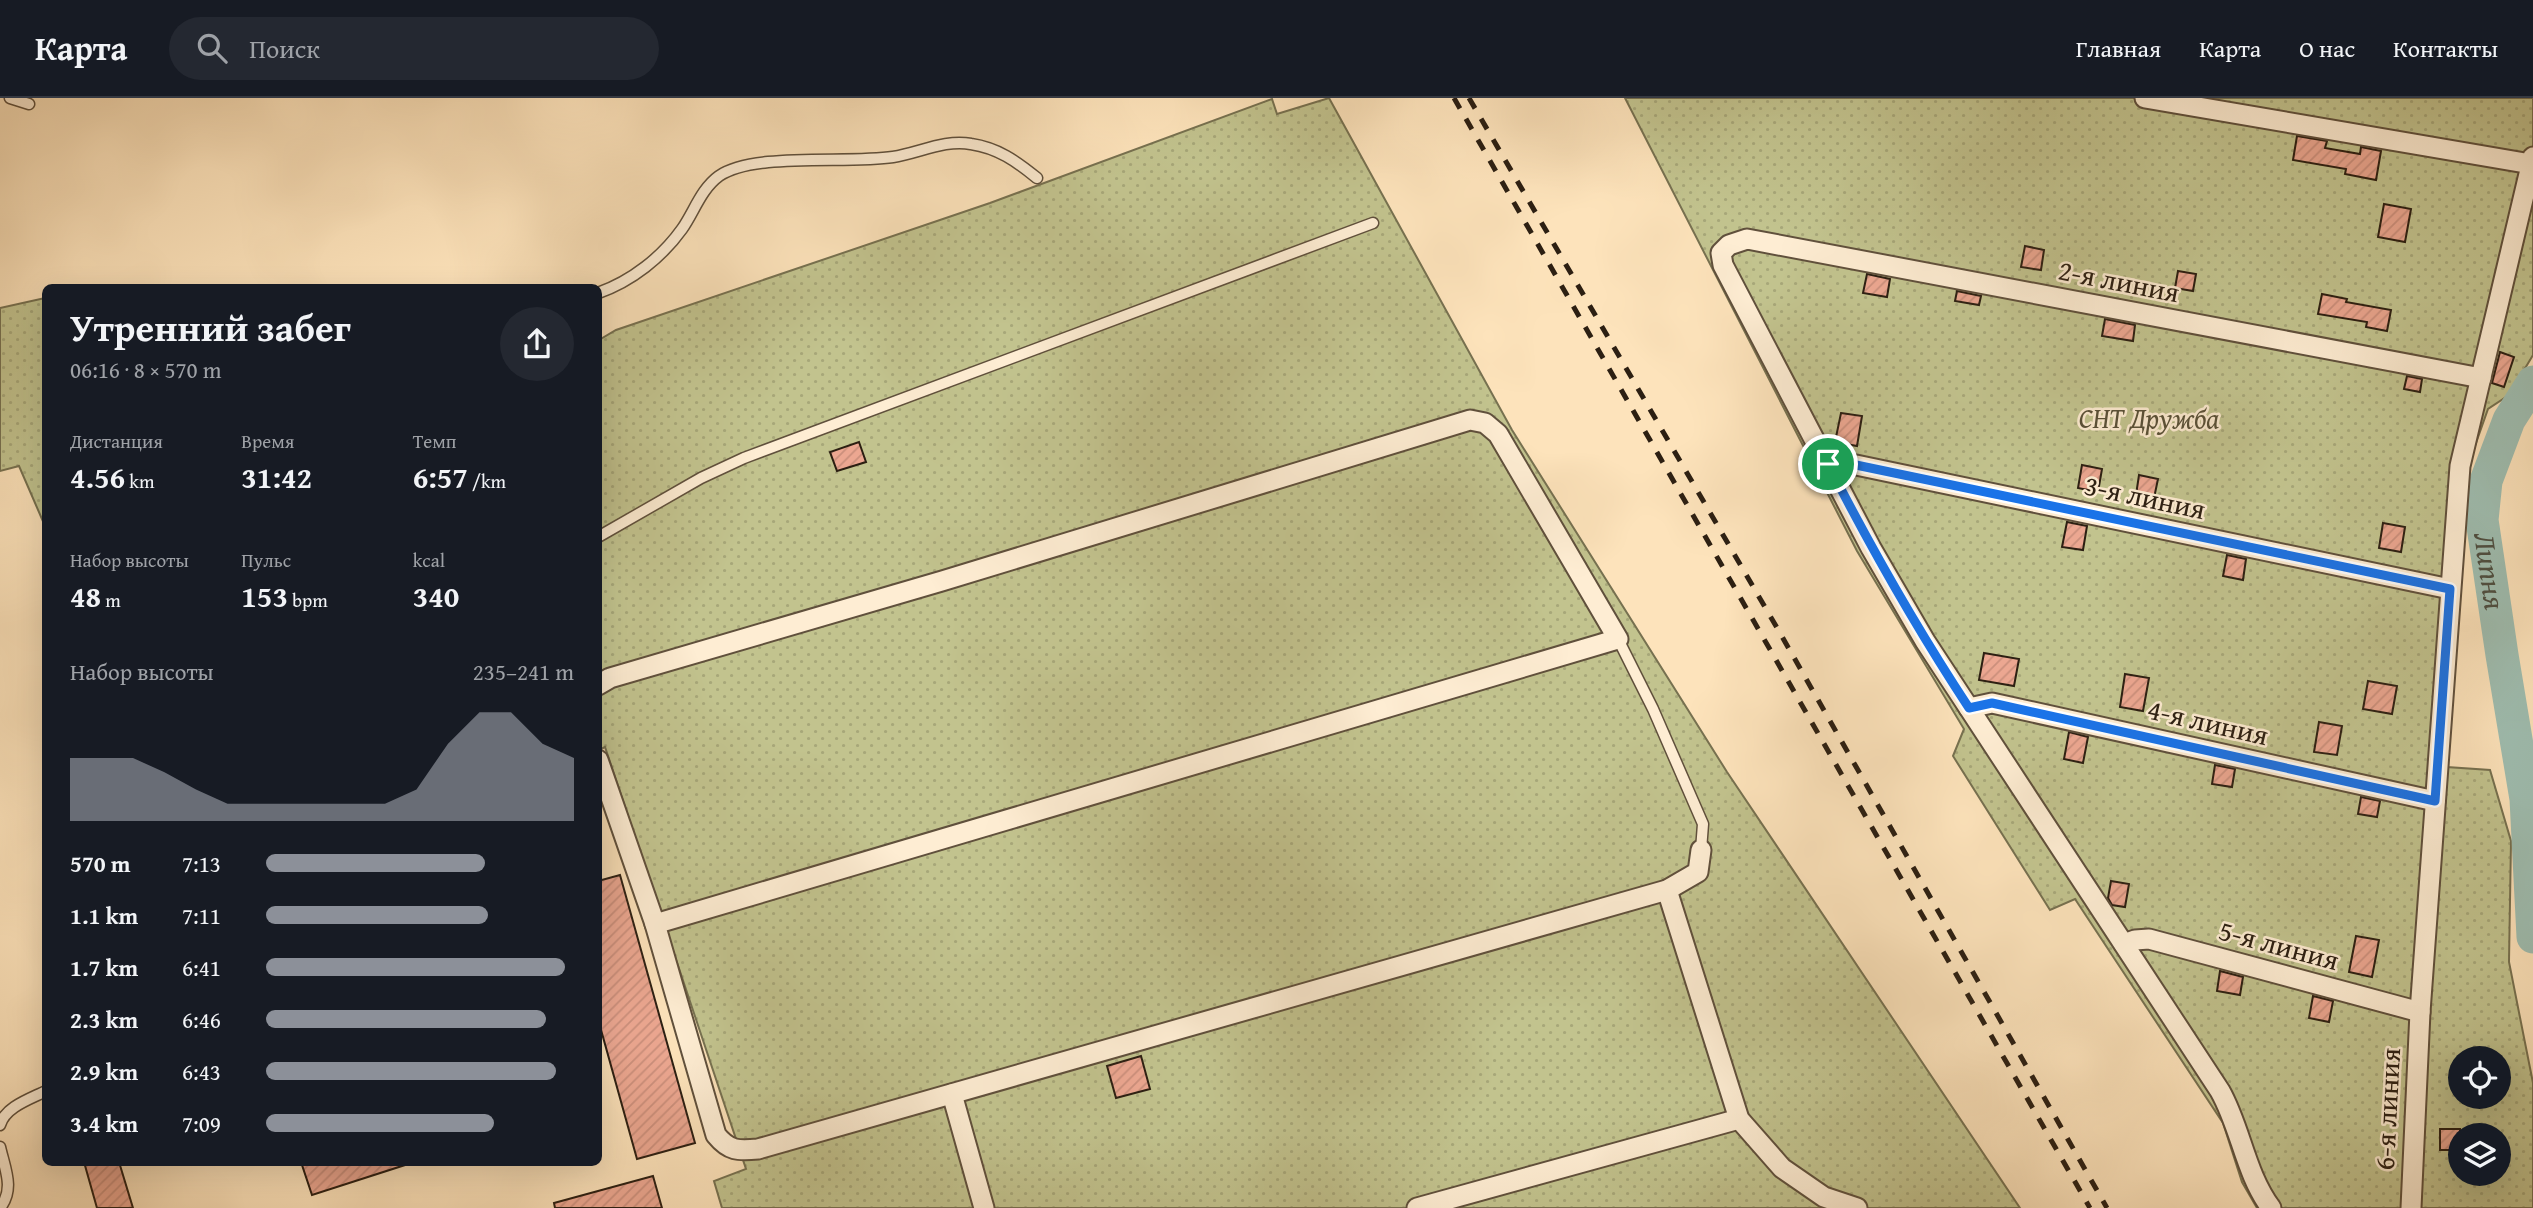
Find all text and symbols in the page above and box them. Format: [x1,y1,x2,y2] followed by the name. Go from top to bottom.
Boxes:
[169,17,659,80] search box
[35,24,127,72] text: Карта
[193,29,231,67] icon: search
[249,29,320,68] text: Поиск
[2076,31,2161,66] text: Главная
[2199,31,2261,66] text: Карта
[2299,31,2355,66] text: О нас
[2393,31,2498,66] text: Контакты
[2055,249,2183,312] street label: 2-я линия
[70,299,351,355] text: Утренний забег
[500,307,574,381] button: share
[70,353,222,386] text: 06:16 · 8 × 570 m
[2079,397,2219,438] park label: СНТ Дружба
[70,427,163,455] text: Дистанция
[241,427,294,455] text: Время
[413,427,457,455] text: Темп
[1798,434,1858,494] pin
[1809,445,1847,483] icon: arrive
[70,455,125,499] text: 4.56
[241,455,312,499] text: 31:42
[413,455,468,499] text: 6:57
[2081,464,2209,529] street label: 3-я линия
[125,467,154,495] text: km
[468,467,506,495] text: /km
[2463,529,2518,613] water label: Липня
[70,546,189,574] text: Набор высоты
[241,546,291,574] text: Пульс
[413,546,445,574] text: kcal
[70,574,101,618] text: 48
[241,574,288,618] text: 153
[413,574,459,618] text: 340
[101,586,121,614] text: m
[288,586,328,614] text: bpm
[70,655,214,688] text: Набор высоты
[473,655,574,688] text: 235–241 m
[2144,688,2272,755] street label: 4-я линия
[70,847,131,880] text: 570 m
[182,847,221,880] text: 7:13
[70,899,138,932] text: 1.1 km
[182,899,221,932] text: 7:11
[2215,909,2344,980] street label: 5-я линия
[70,951,138,984] text: 1.7 km
[182,951,221,984] text: 6:41
[70,1003,138,1036] text: 2.3 km
[182,1003,221,1036] text: 6:46
[2448,1046,2511,1186] map controls
[2448,1046,2511,1109] button: locate
[2363,1047,2410,1171] street label: 6-я линия
[70,1055,138,1088] text: 2.9 km
[182,1055,221,1088] text: 6:43
[70,1107,138,1140] text: 3.4 km
[182,1107,221,1140] text: 7:09
[2448,1123,2511,1186] button: layers

